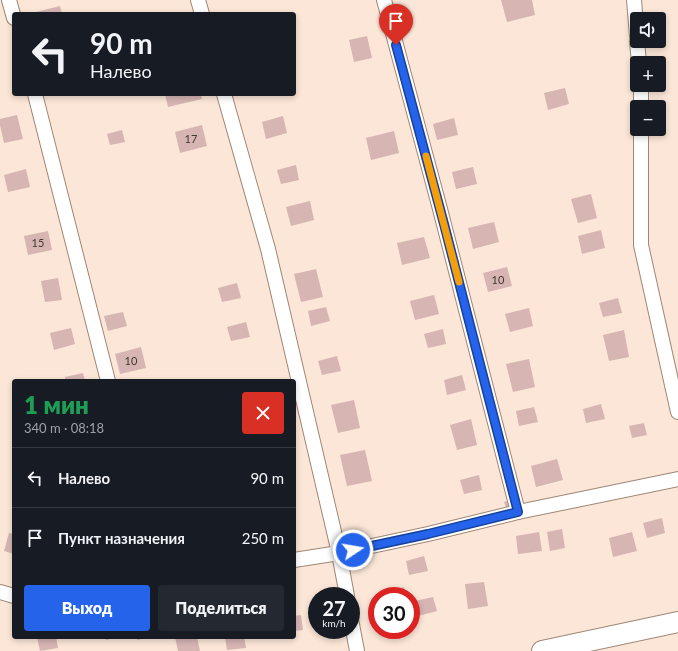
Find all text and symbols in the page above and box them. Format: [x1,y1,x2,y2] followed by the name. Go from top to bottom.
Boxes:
[379,4,413,45] pin
[385,10,407,32] icon: arrive
[630,12,666,136] map controls
[630,12,666,48] button: sound
[90,26,153,60] text: 90 m
[24,28,76,80] icon: left
[630,56,666,92] button: +
[90,60,152,82] text: Налево
[630,100,666,136] button: −
[185,132,197,145] house number: 17
[32,236,44,249] house number: 15
[492,273,505,286] house number: 10
[125,354,138,367] house number: 10
[24,390,89,419] text: 1 мин
[242,392,284,434] button: close
[24,420,104,436] text: 340 m · 08:18
[24,467,46,489] icon: left
[58,469,110,487] text: Налево
[250,469,284,487] text: 90 m
[24,527,46,549] icon: arrive
[58,529,185,547] text: Пункт назначения
[242,529,284,547] text: 250 m
[332,529,374,571] position arrow
[24,585,150,631] button: Выход
[158,585,284,631] button: Поделиться
[368,587,420,639] speed limit sign: 30
[322,596,346,620] text: 27
[322,617,346,629] text: km/h

